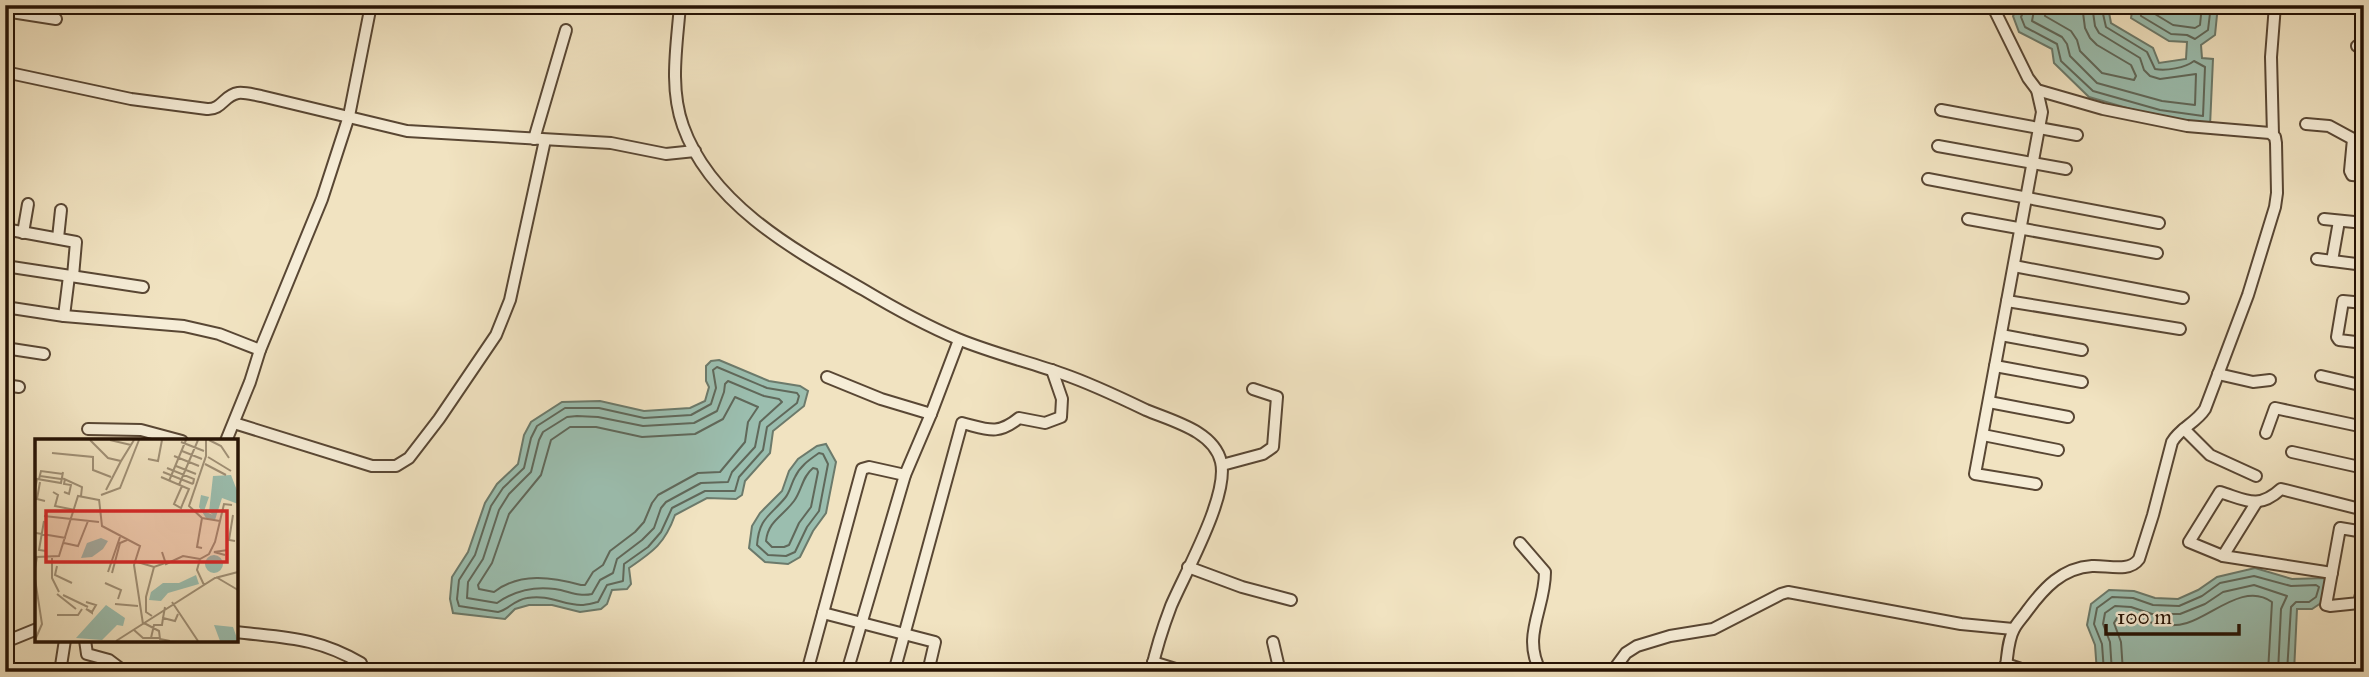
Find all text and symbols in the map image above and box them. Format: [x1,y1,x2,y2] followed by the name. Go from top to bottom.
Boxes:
[35,439,238,642] inset map
[2106,593,2240,637] scale bar
[2117,604,2172,630] text: 100 m

